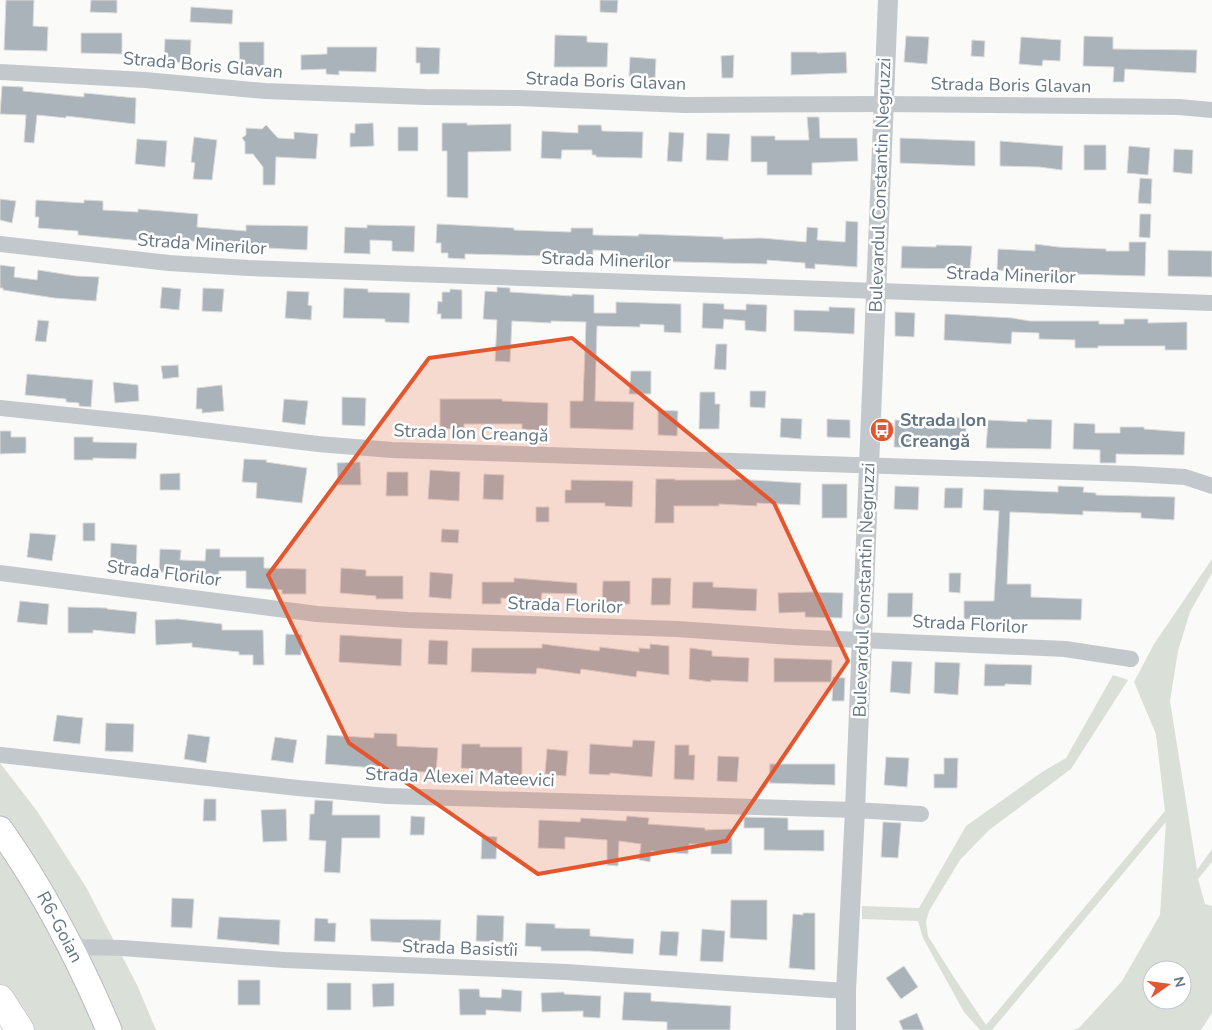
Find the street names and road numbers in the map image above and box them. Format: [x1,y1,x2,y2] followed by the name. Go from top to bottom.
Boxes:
[122,46,284,84] street label: Strada Boris Glavan
[864,57,896,313] street label: Bulevardul Constantin Negruzzi
[525,66,687,96] street label: Strada Boris Glavan
[930,72,1092,98] street label: Strada Boris Glavan
[137,228,268,261] street label: Strada Minerilor
[541,246,672,274] street label: Strada Minerilor
[946,261,1077,289] street label: Strada Minerilor
[393,418,549,448] street label: Strada Ion Creangă
[848,462,880,718] street label: Bulevardul Constantin Negruzzi
[105,554,223,592] street label: Strada Florilor
[507,591,624,619] street label: Strada Florilor
[912,609,1029,639] street label: Strada Florilor
[365,762,555,792] street label: Strada Alexei Mateevici
[31,887,89,967] street label: R6-Goian
[402,934,518,962] street label: Strada Basistîi

